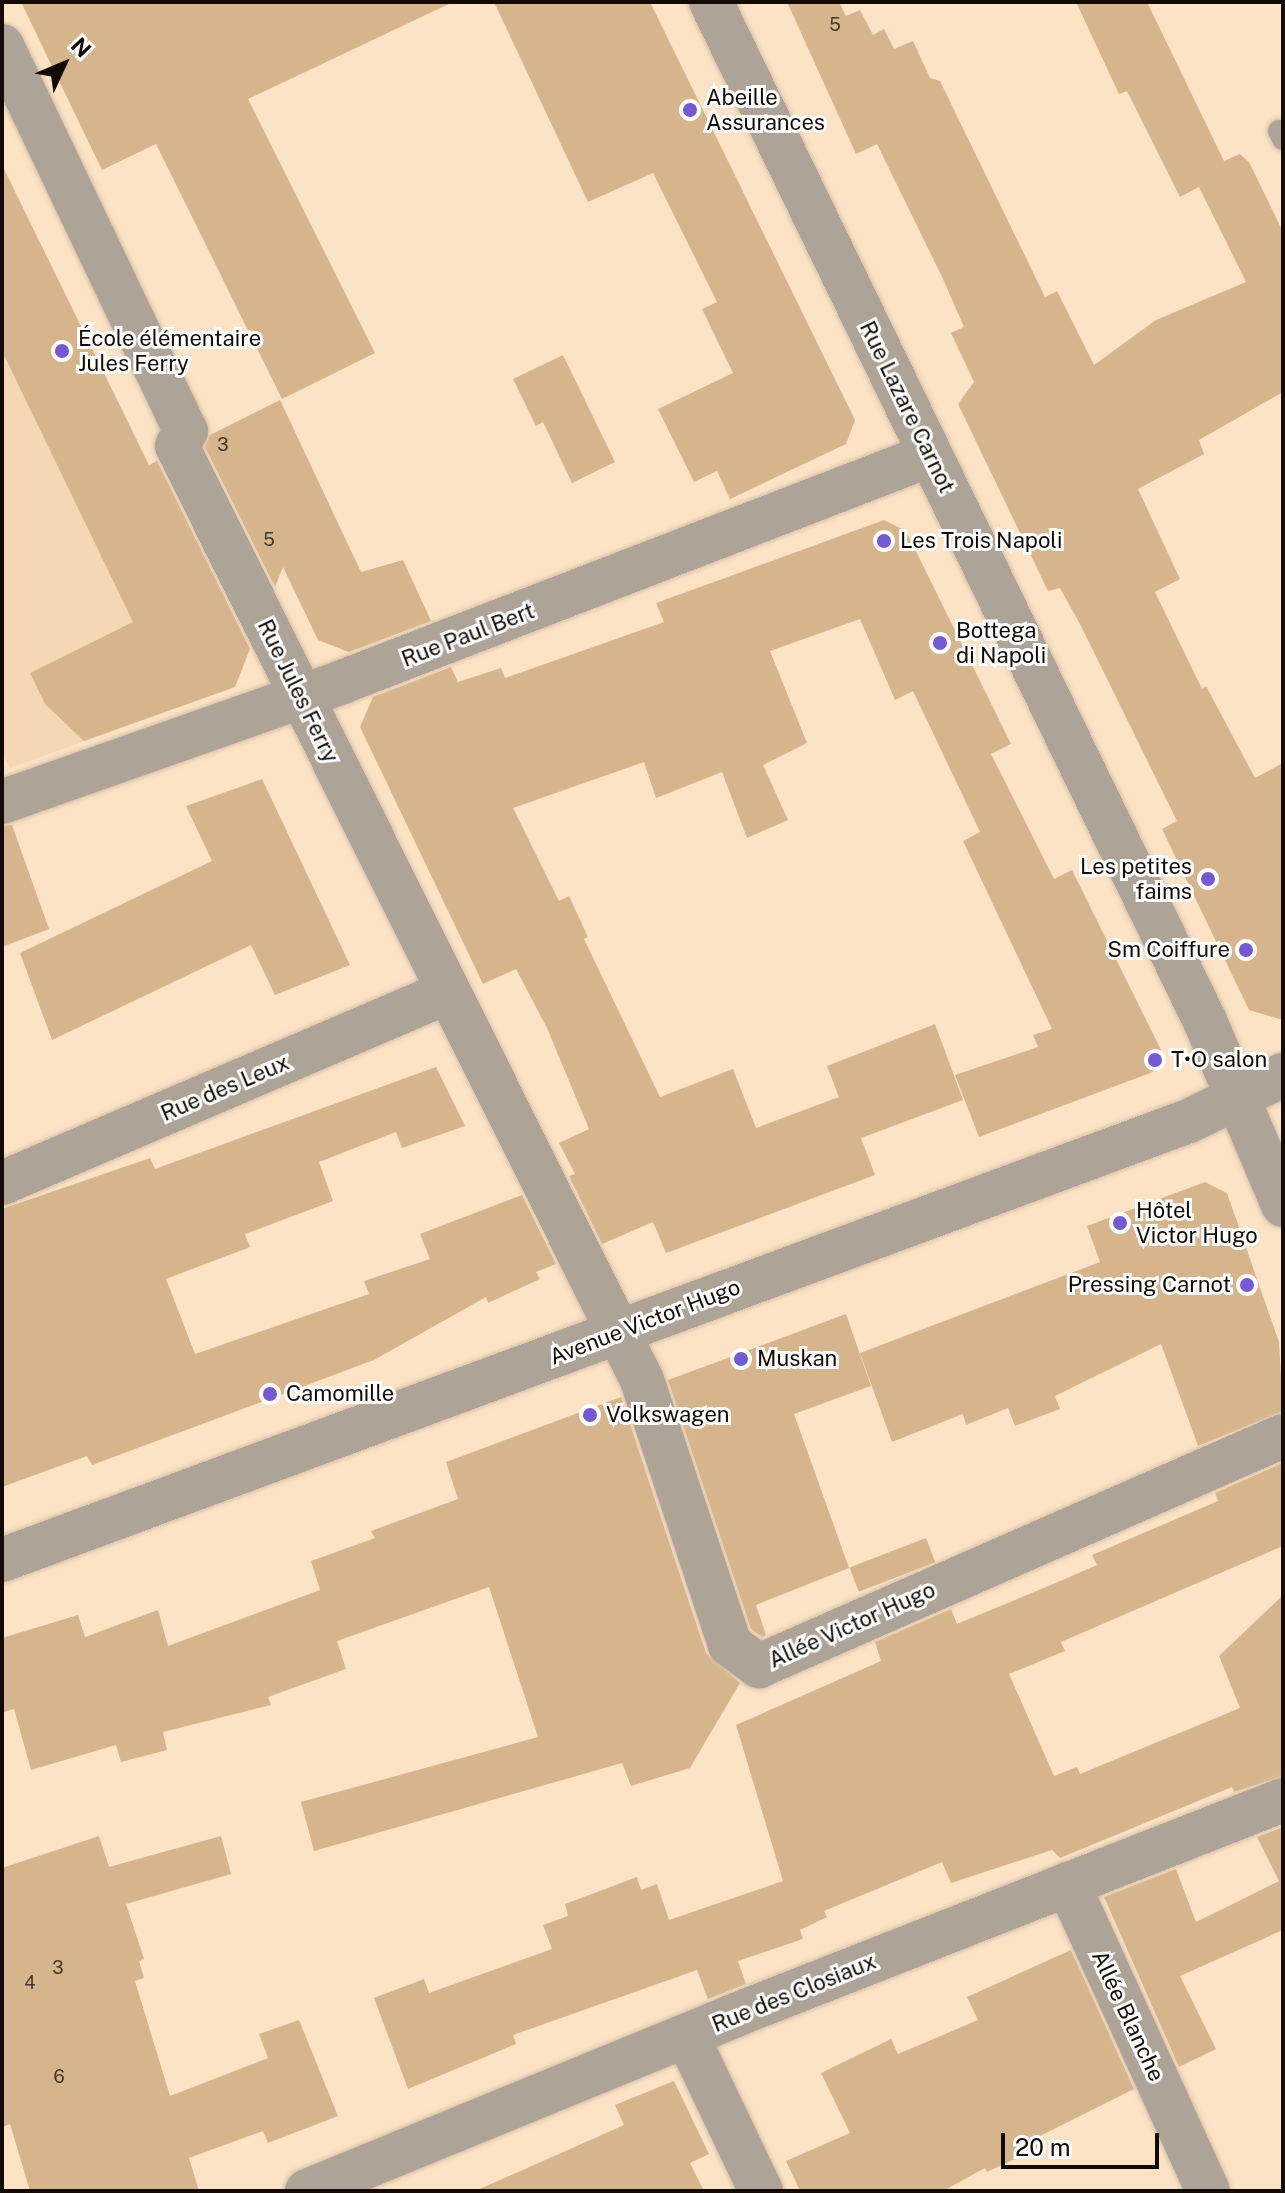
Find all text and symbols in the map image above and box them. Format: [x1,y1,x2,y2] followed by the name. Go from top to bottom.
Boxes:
[829,14,841,36] house number: 5
[24,24,104,104] north arrow
[66,32,97,63] text: N
[706,84,825,136] place label: Abeille Assurances
[681,101,699,119] marker: Abeille Assurances
[854,317,960,497] street label: Rue Lazare Carnot
[78,325,262,376] place label: École élémentaire Jules Ferry
[53,342,71,360] marker: École élémentaire Jules Ferry
[217,434,229,456] house number: 3
[900,528,1062,554] place label: Les Trois Napoli
[263,529,275,551] house number: 5
[875,532,893,550] marker: Les Trois Napoli
[398,598,538,672] street label: Rue Paul Bert
[252,615,344,767] street label: Rue Jules Ferry
[956,617,1046,668] place label: Bottega di Napoli
[931,634,949,652] marker: Bottega di Napoli
[1080,853,1192,904] place label: Les petites faims
[1199,870,1217,888] marker: Les petites faims
[1107,937,1230,963] place label: Sm Coiffure
[1237,941,1255,959] marker: Sm Coiffure
[1171,1047,1267,1073] place label: T•O salon
[157,1049,293,1127] street label: Rue des Leux
[1146,1051,1164,1069] marker: T•O salon
[1136,1197,1258,1248] place label: Hôtel Victor Hugo
[1111,1214,1129,1232] marker: Hôtel Victor Hugo
[1068,1272,1231,1298] place label: Pressing Carnot
[546,1273,744,1371] street label: Avenue Victor Hugo
[1238,1276,1256,1294] marker: Pressing Carnot
[757,1346,837,1372] place label: Muskan
[732,1350,750,1368] marker: Muskan
[286,1381,394,1407] place label: Camomille
[261,1385,279,1403] marker: Camomille
[606,1402,730,1428] place label: Volkswagen
[581,1406,599,1424] marker: Volkswagen
[764,1576,940,1674] street label: Allée Victor Hugo
[1086,1946,1170,2086] street label: Allée Blanche
[708,1948,880,2038] street label: Rue des Closiaux
[52,1957,64,1979] house number: 3
[24,1972,36,1994] house number: 4
[53,2066,65,2088] house number: 6
[1005,2117,1163,2167] scale bar
[1015,2133,1071,2161] text: 20 m

